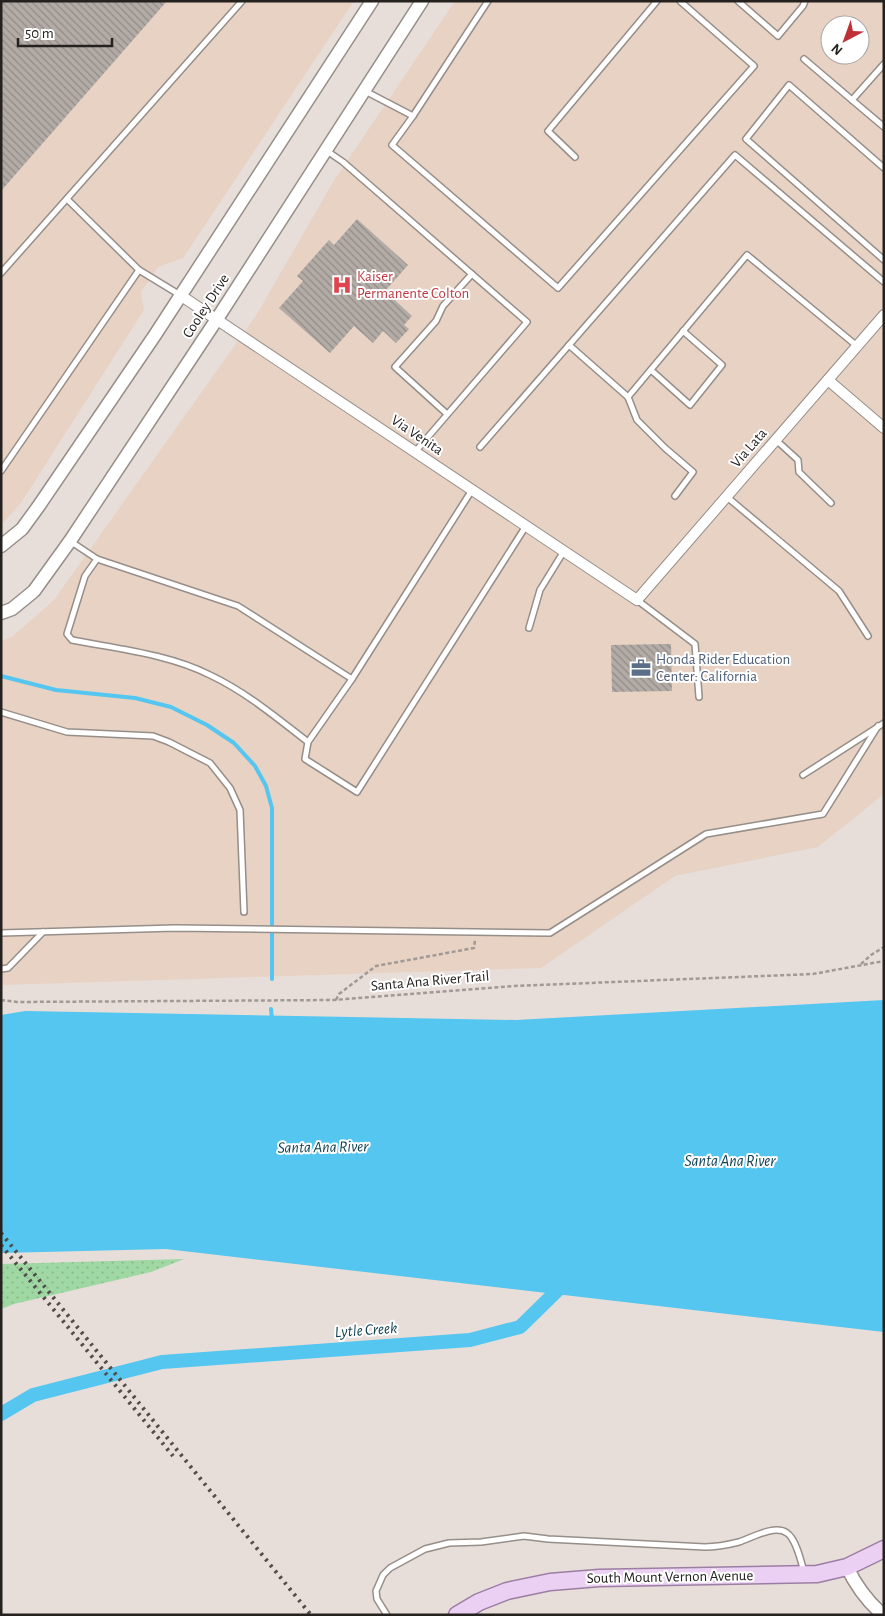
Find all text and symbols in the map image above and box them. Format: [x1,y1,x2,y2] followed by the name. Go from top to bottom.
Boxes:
[18,15,111,47] scale bar
[820,15,870,65] north arrow
[25,26,54,41] text: 50 m
[829,41,845,58] text: N
[357,269,469,301] place label: Kaiser Permanente Colton
[180,271,232,341] street label: Cooley Drive
[331,274,353,296] hospital icon: Kaiser Permanente Colton
[388,412,446,458] street label: Via Venita
[728,426,770,470] street label: Via Lata
[656,652,790,684] place label: Honda Rider Education Center: California
[630,657,652,679] office icon: Honda Rider Education Center: California
[370,968,490,994] street label: Santa Ana River Trail
[277,1138,369,1156] water label: Santa Ana River
[685,1153,776,1169] water label: Santa Ana River
[334,1320,398,1340] water label: Lytle Creek
[587,1568,754,1586] street label: South Mount Vernon Avenue

